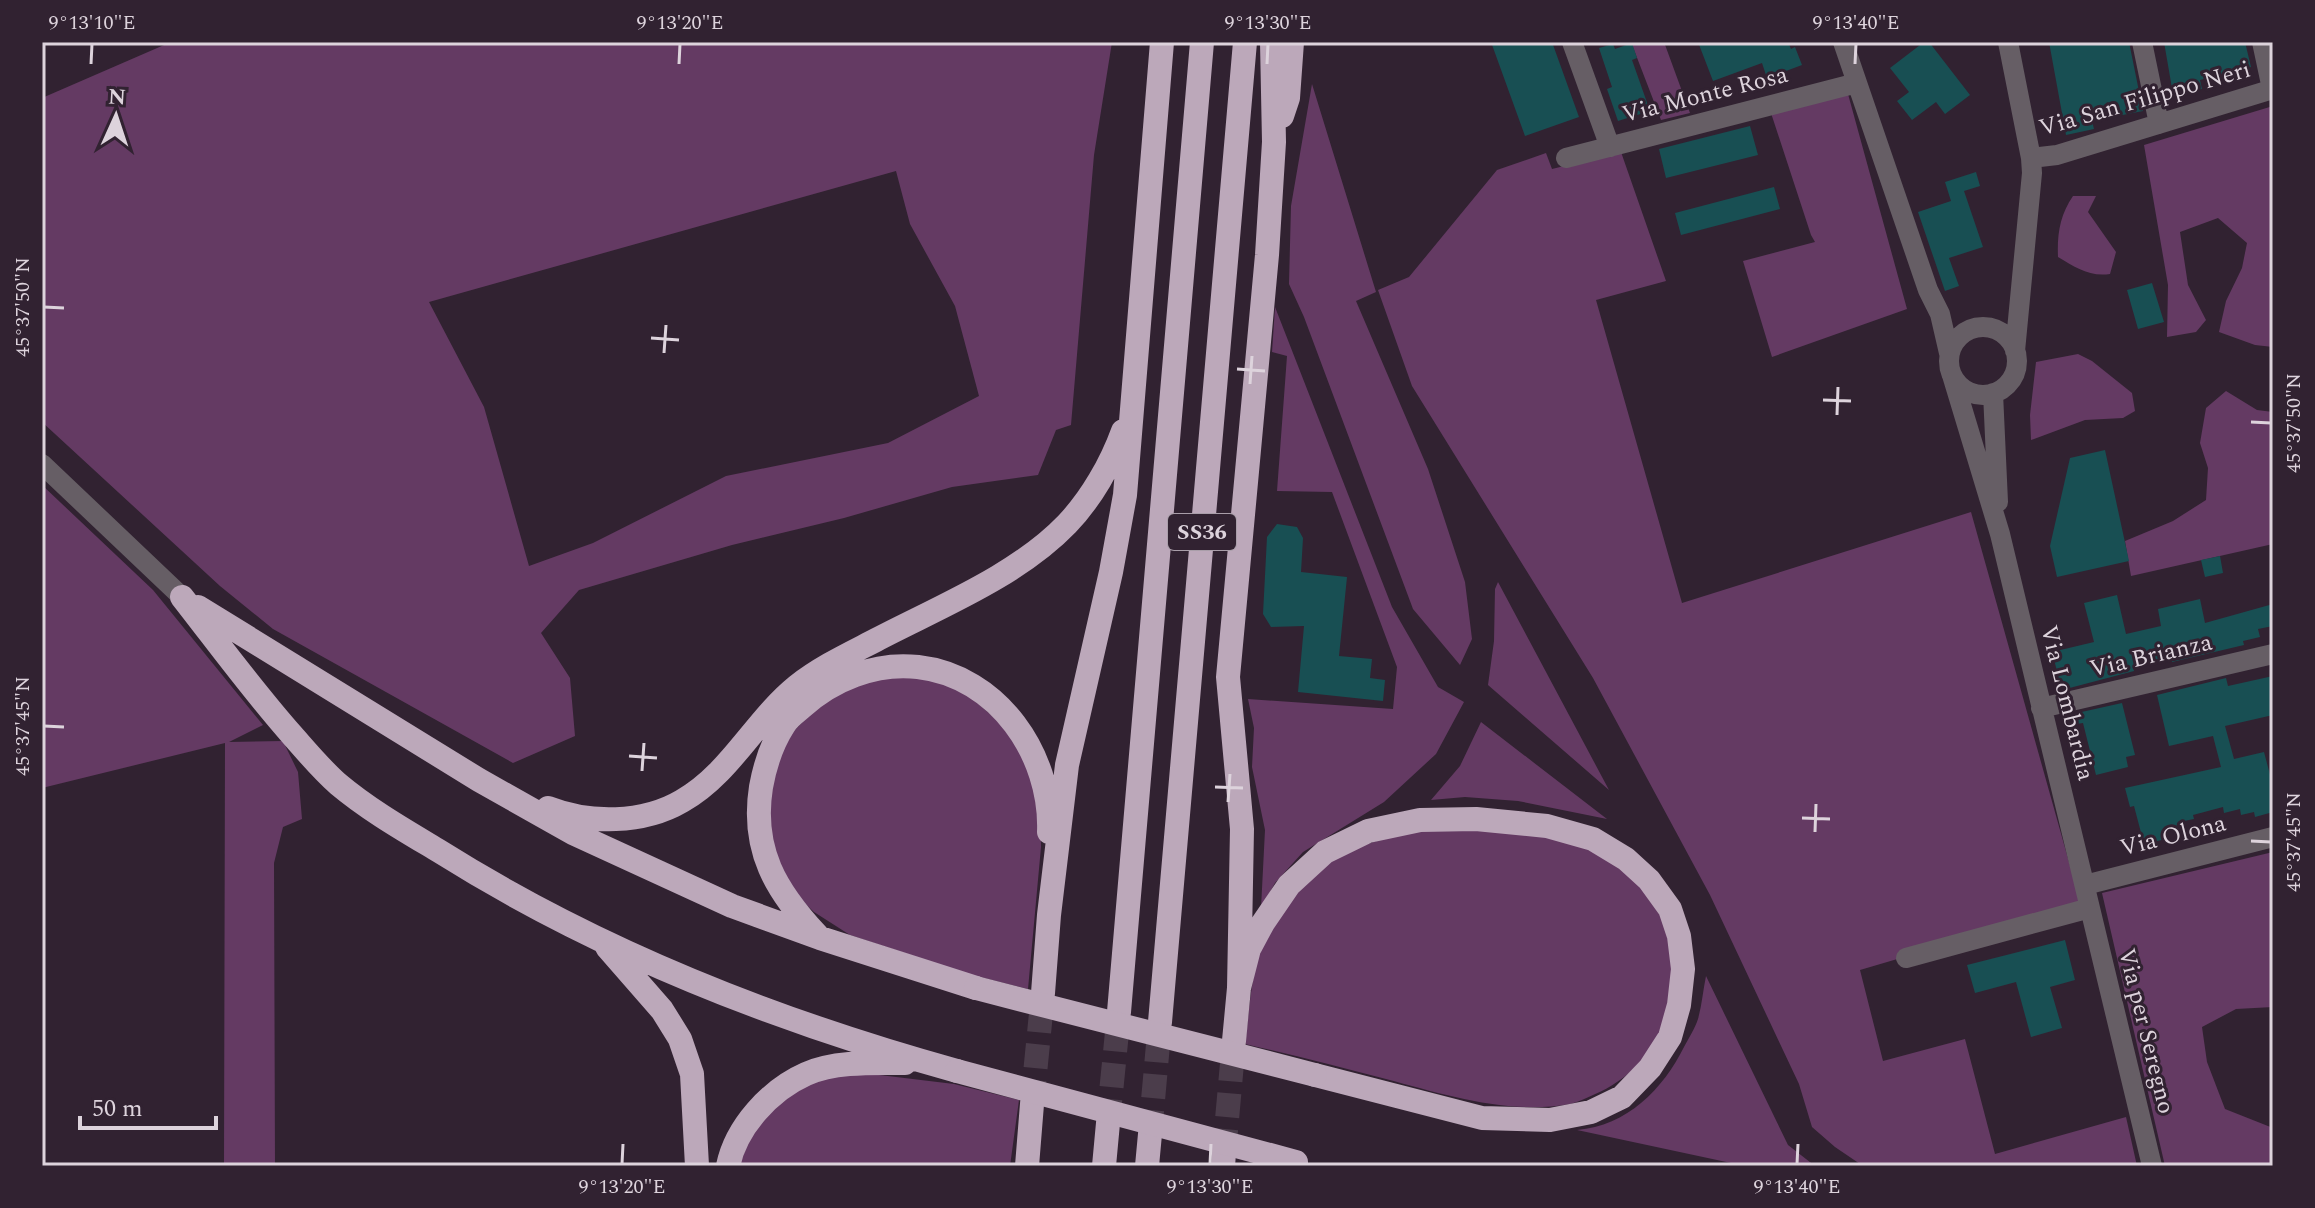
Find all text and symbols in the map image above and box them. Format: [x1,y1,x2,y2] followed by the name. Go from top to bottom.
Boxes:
[48,8,136,38] text: 9°13'10"E
[636,8,724,38] text: 9°13'20"E
[1224,8,1312,38] text: 9°13'30"E
[1812,8,1900,38] text: 9°13'40"E
[2035,52,2255,146] street label: Via San Filippo Neri
[1618,57,1792,133] street label: Via Monte Rosa
[76,76,156,156] north arrow
[107,81,127,114] text: N
[8,257,38,357] text: 45°37'50"N
[2279,373,2309,473] text: 45°37'50"N
[1168,514,1236,550] road number: SS36
[2030,621,2104,785] street label: Via Lombardia
[2086,624,2216,688] street label: Via Brianza
[8,676,38,776] text: 45°37'45"N
[2279,792,2309,892] text: 45°37'45"N
[2116,805,2230,867] street label: Via Olona
[2108,944,2184,1118] street label: Via per Seregno
[80,1080,216,1130] scale bar
[92,1091,143,1127] text: 50 m
[578,1172,666,1202] text: 9°13'20"E
[1166,1172,1254,1202] text: 9°13'30"E
[1753,1172,1841,1202] text: 9°13'40"E

